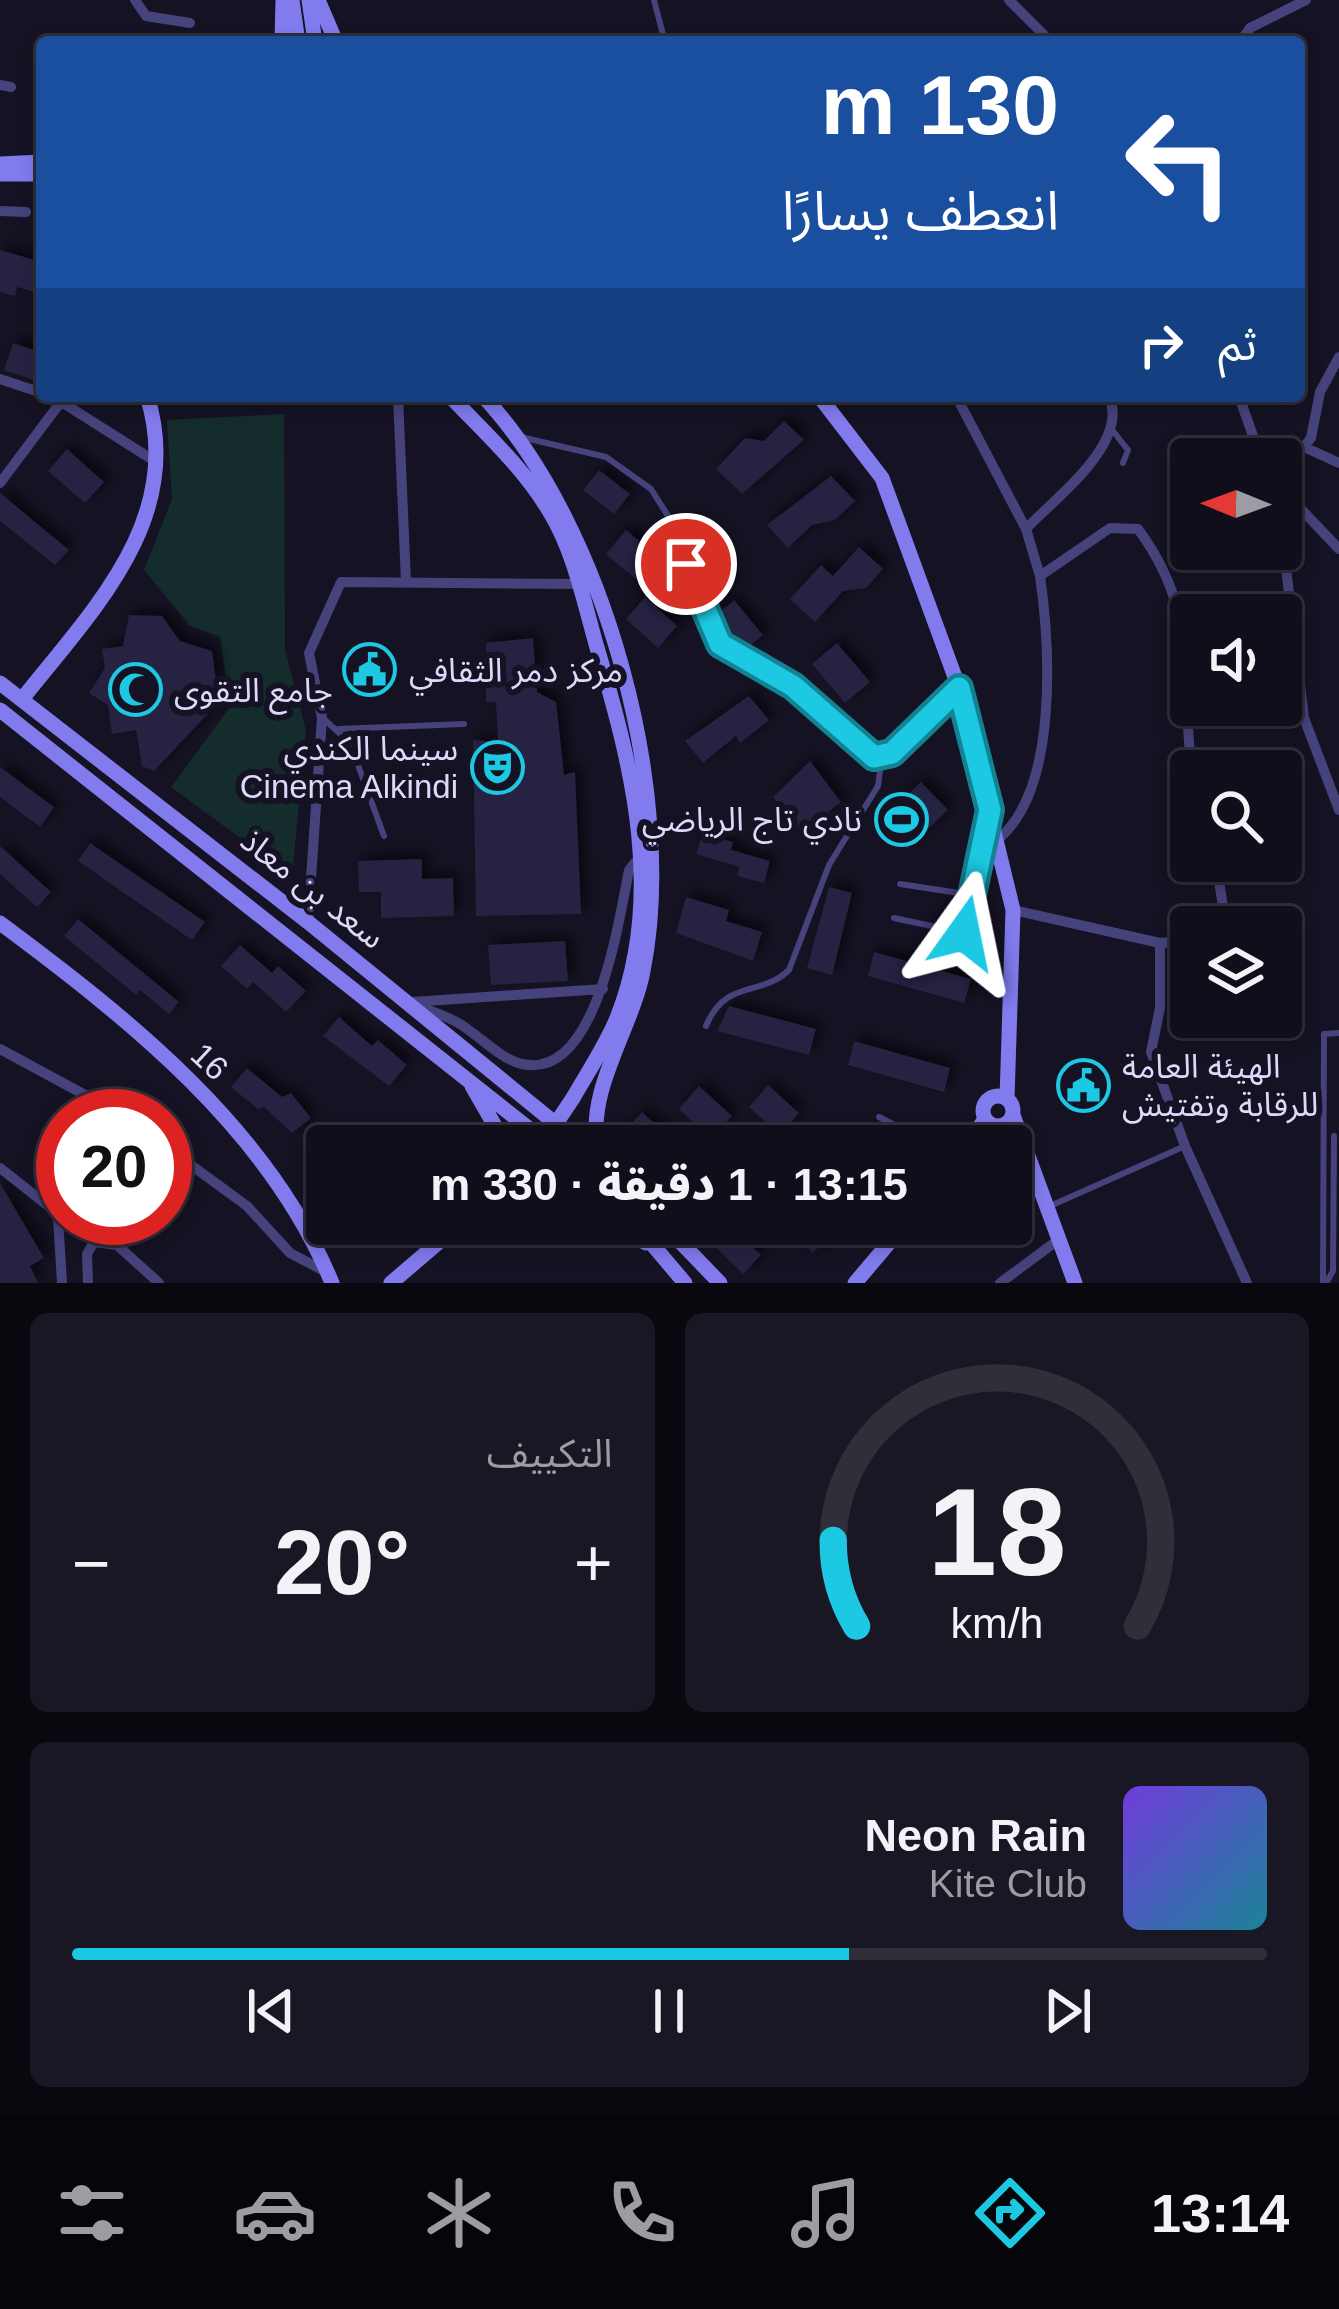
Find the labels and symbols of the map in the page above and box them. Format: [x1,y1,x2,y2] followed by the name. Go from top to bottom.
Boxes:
[1170,438,1302,570] north arrow
[635,513,737,615] pin
[342,642,398,698] public building icon: مركز دمر الثقافي
[409,652,623,696] place label: مركز دمر الثقافي
[107,662,163,718] mosque icon: جامع التقوى
[174,672,333,715] place label: جامع التقوى
[240,730,458,805] place label: سينما الكندي Cinema Alkindi
[469,739,525,795] theatre icon: سينما الكندي Cinema Alkindi
[873,791,929,847] sports icon: نادي تاج الرياضي
[642,801,862,845] place label: نادي تاج الرياضي
[233,821,392,957] street label: سعد بن معاذ
[901,870,1027,996] position arrow
[184,1035,236,1087] street label: 16
[1122,1048,1318,1124] place label: الهيئة العامة للرقابة وتفتيش
[1055,1057,1111,1113] public building icon: الهيئة العامة للرقابة وتفتيش
[36,1089,192,1245] speed limit sign: 20

